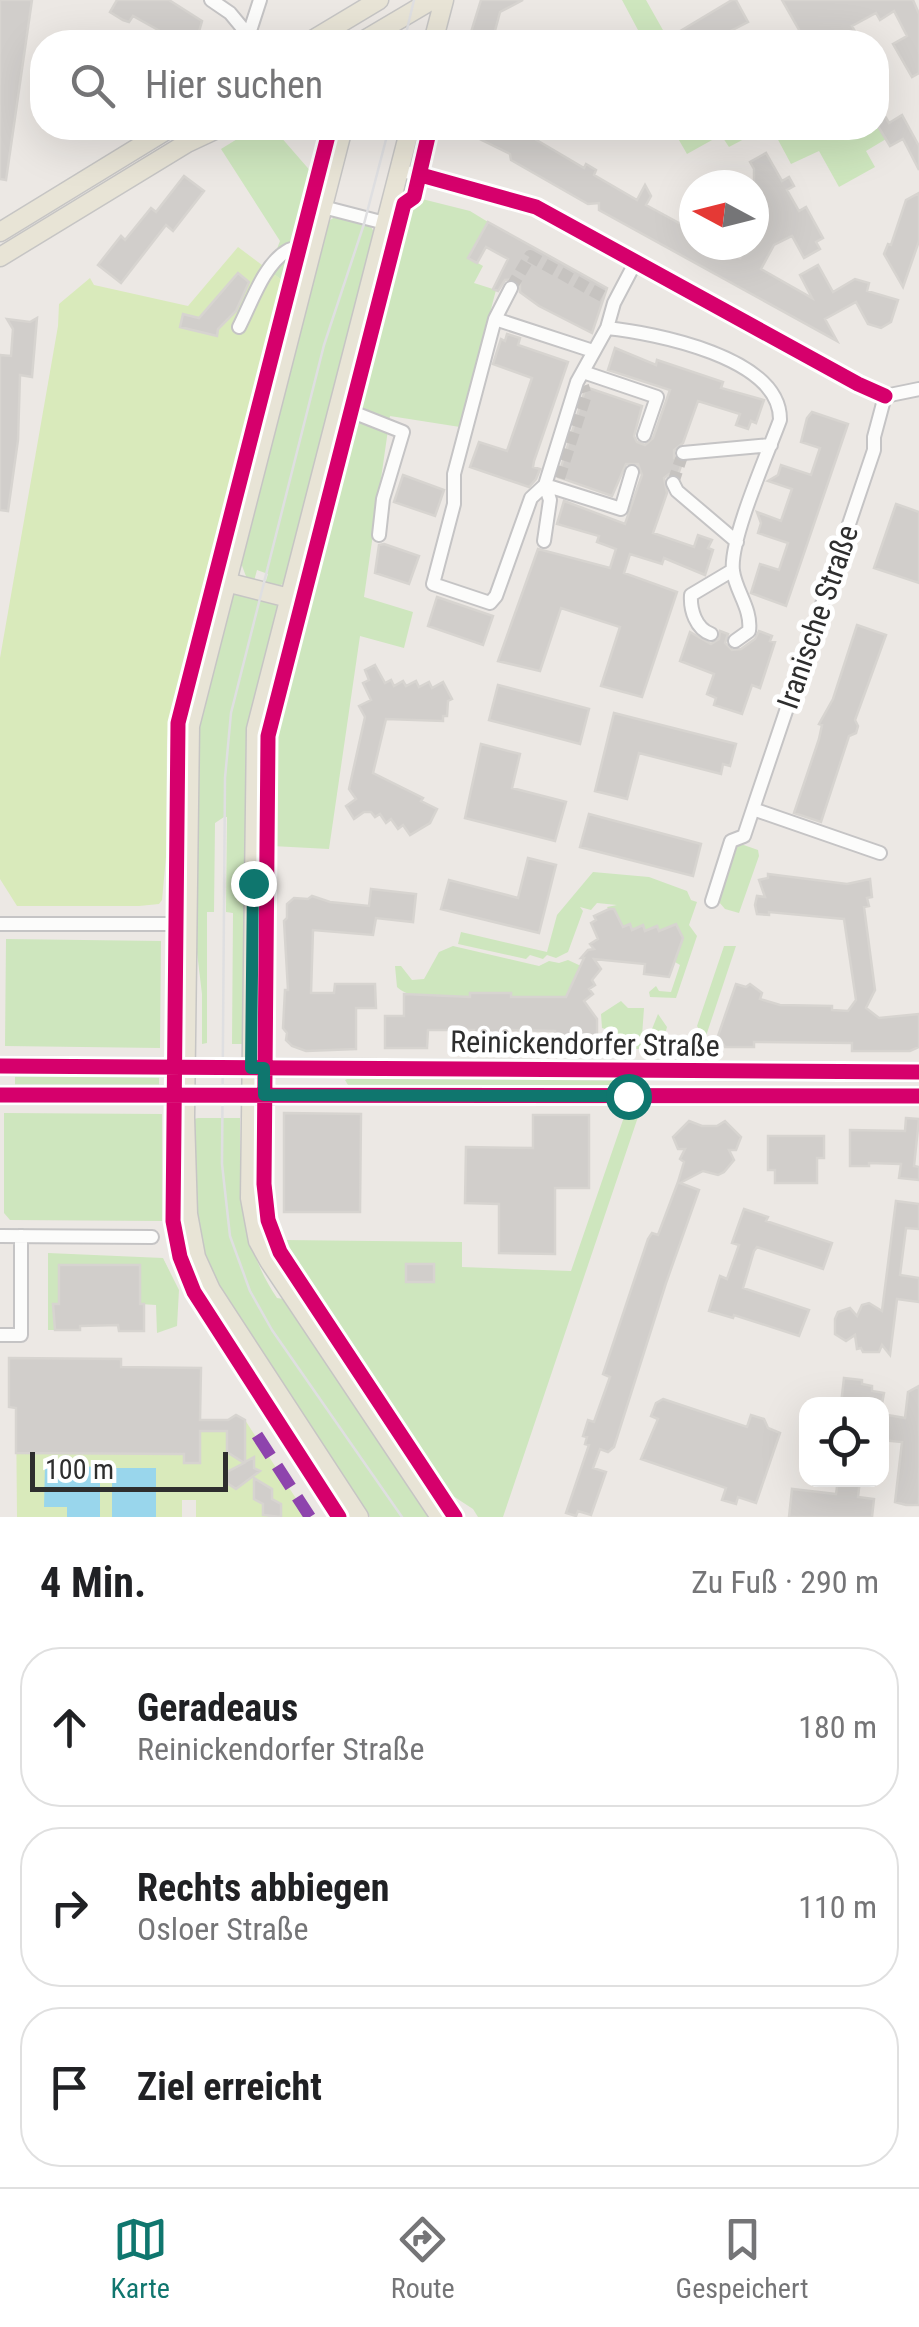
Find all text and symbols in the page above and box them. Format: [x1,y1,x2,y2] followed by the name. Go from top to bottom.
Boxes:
[30,30,889,140] search box
[65,58,120,113] icon: search
[145,63,323,107] text: Hier suchen
[679,170,769,260] north arrow
[770,520,865,713] street label: Iranische Straße
[231,861,277,907] route end
[450,1024,720,1063] street label: Reinickendorfer Straße
[606,1074,652,1120] route start
[799,1397,889,1487] map controls
[799,1397,889,1487] button: locate
[30,1447,228,1492] scale bar
[45,1453,114,1486] text: 100 m
[40,1558,146,1607] text: 4 Min.
[691,1563,879,1601] text: Zu Fuß · 290 m
[137,1686,298,1730] text: Geradeaus
[42,1700,97,1755] icon: ahead
[798,1708,877,1746] text: 180 m
[137,1730,425,1768] text: Reinickendorfer Straße
[137,1866,389,1910] text: Rechts abbiegen
[42,1880,97,1935] icon: right
[798,1888,877,1926] text: 110 m
[137,1910,309,1948] text: Osloer Straße
[42,2060,97,2115] icon: arrive
[137,2065,322,2109] text: Ziel erreicht
[110,2212,170,2305] tab: Karte
[391,2212,455,2305] tab: Route
[676,2212,809,2305] tab: Gespeichert

